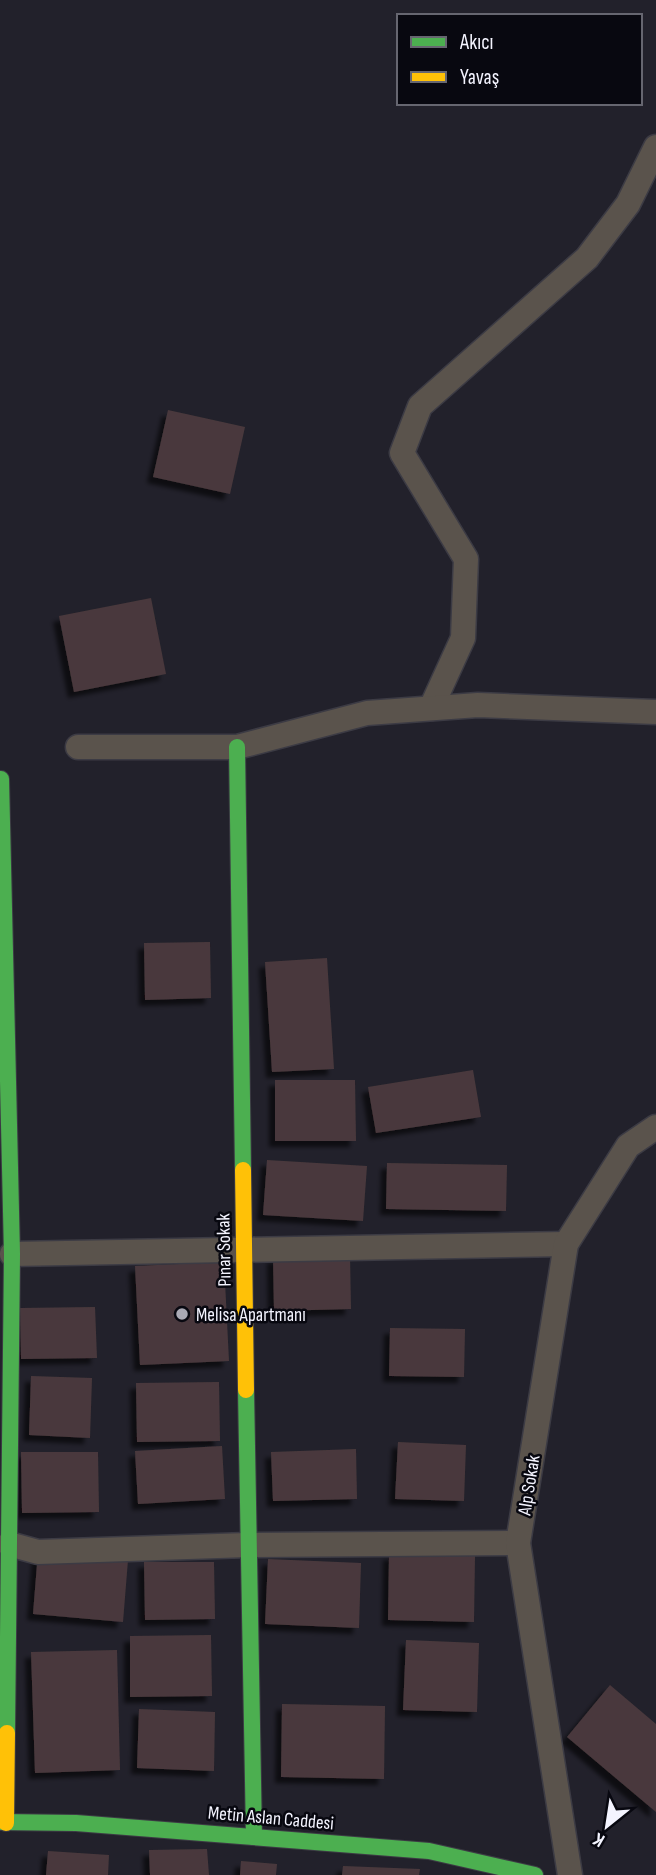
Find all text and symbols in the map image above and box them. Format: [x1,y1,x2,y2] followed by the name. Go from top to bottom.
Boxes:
[397,14,642,105] legend
[459,30,493,55] text: Akıcı
[460,65,499,90] text: Yavaş
[212,1212,237,1287] street label: Pınar Sokak
[196,1304,306,1327] place label: Melisa Apartmanı
[174,1306,190,1322] marker: Melisa Apartmanı
[513,1453,546,1518] street label: Alp Sokak
[572,1791,642,1861] north arrow
[207,1802,335,1835] street label: Metin Aslan Caddesi
[589,1827,609,1852] text: K

